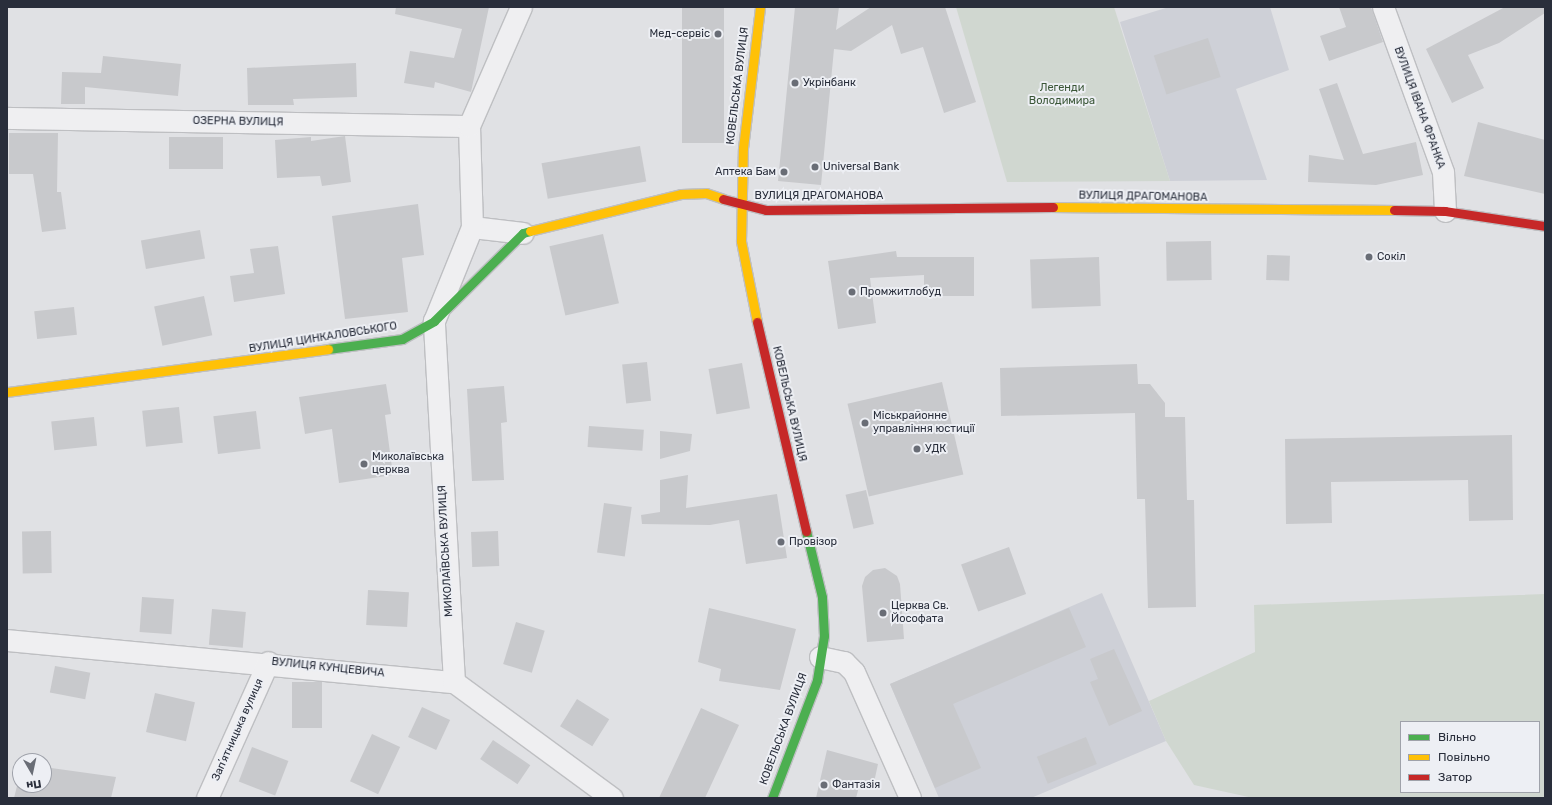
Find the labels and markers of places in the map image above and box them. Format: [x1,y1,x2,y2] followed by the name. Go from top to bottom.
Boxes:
[649,27,710,41] place label: Мед-сервіс
[713,29,723,39] marker: Мед-сервіс
[803,76,856,90] place label: Укрінбанк
[790,78,800,88] marker: Укрінбанк
[823,160,899,174] place label: Universal Bank
[810,162,820,172] marker: Universal Bank
[715,165,776,179] place label: Аптека Бам
[779,167,789,177] marker: Аптека Бам
[1377,250,1406,264] place label: Сокіл
[1364,252,1374,262] marker: Сокіл
[860,285,941,299] place label: Промжитлобуд
[847,287,857,297] marker: Промжитлобуд
[873,410,975,436] place label: Міськрайонне управління юстиції
[860,418,870,428] marker: Міськрайонне управління юстиції
[925,442,946,456] place label: УДК
[912,444,922,454] marker: УДК
[372,451,444,477] place label: Миколаївська церква
[359,459,369,469] marker: Миколаївська церква
[789,535,837,549] place label: Провізор
[776,537,786,547] marker: Провізор
[891,600,949,626] place label: Церква Св. Йософата
[878,608,888,618] marker: Церква Св. Йософата
[832,778,880,792] place label: Фантазія
[819,780,829,790] marker: Фантазія

